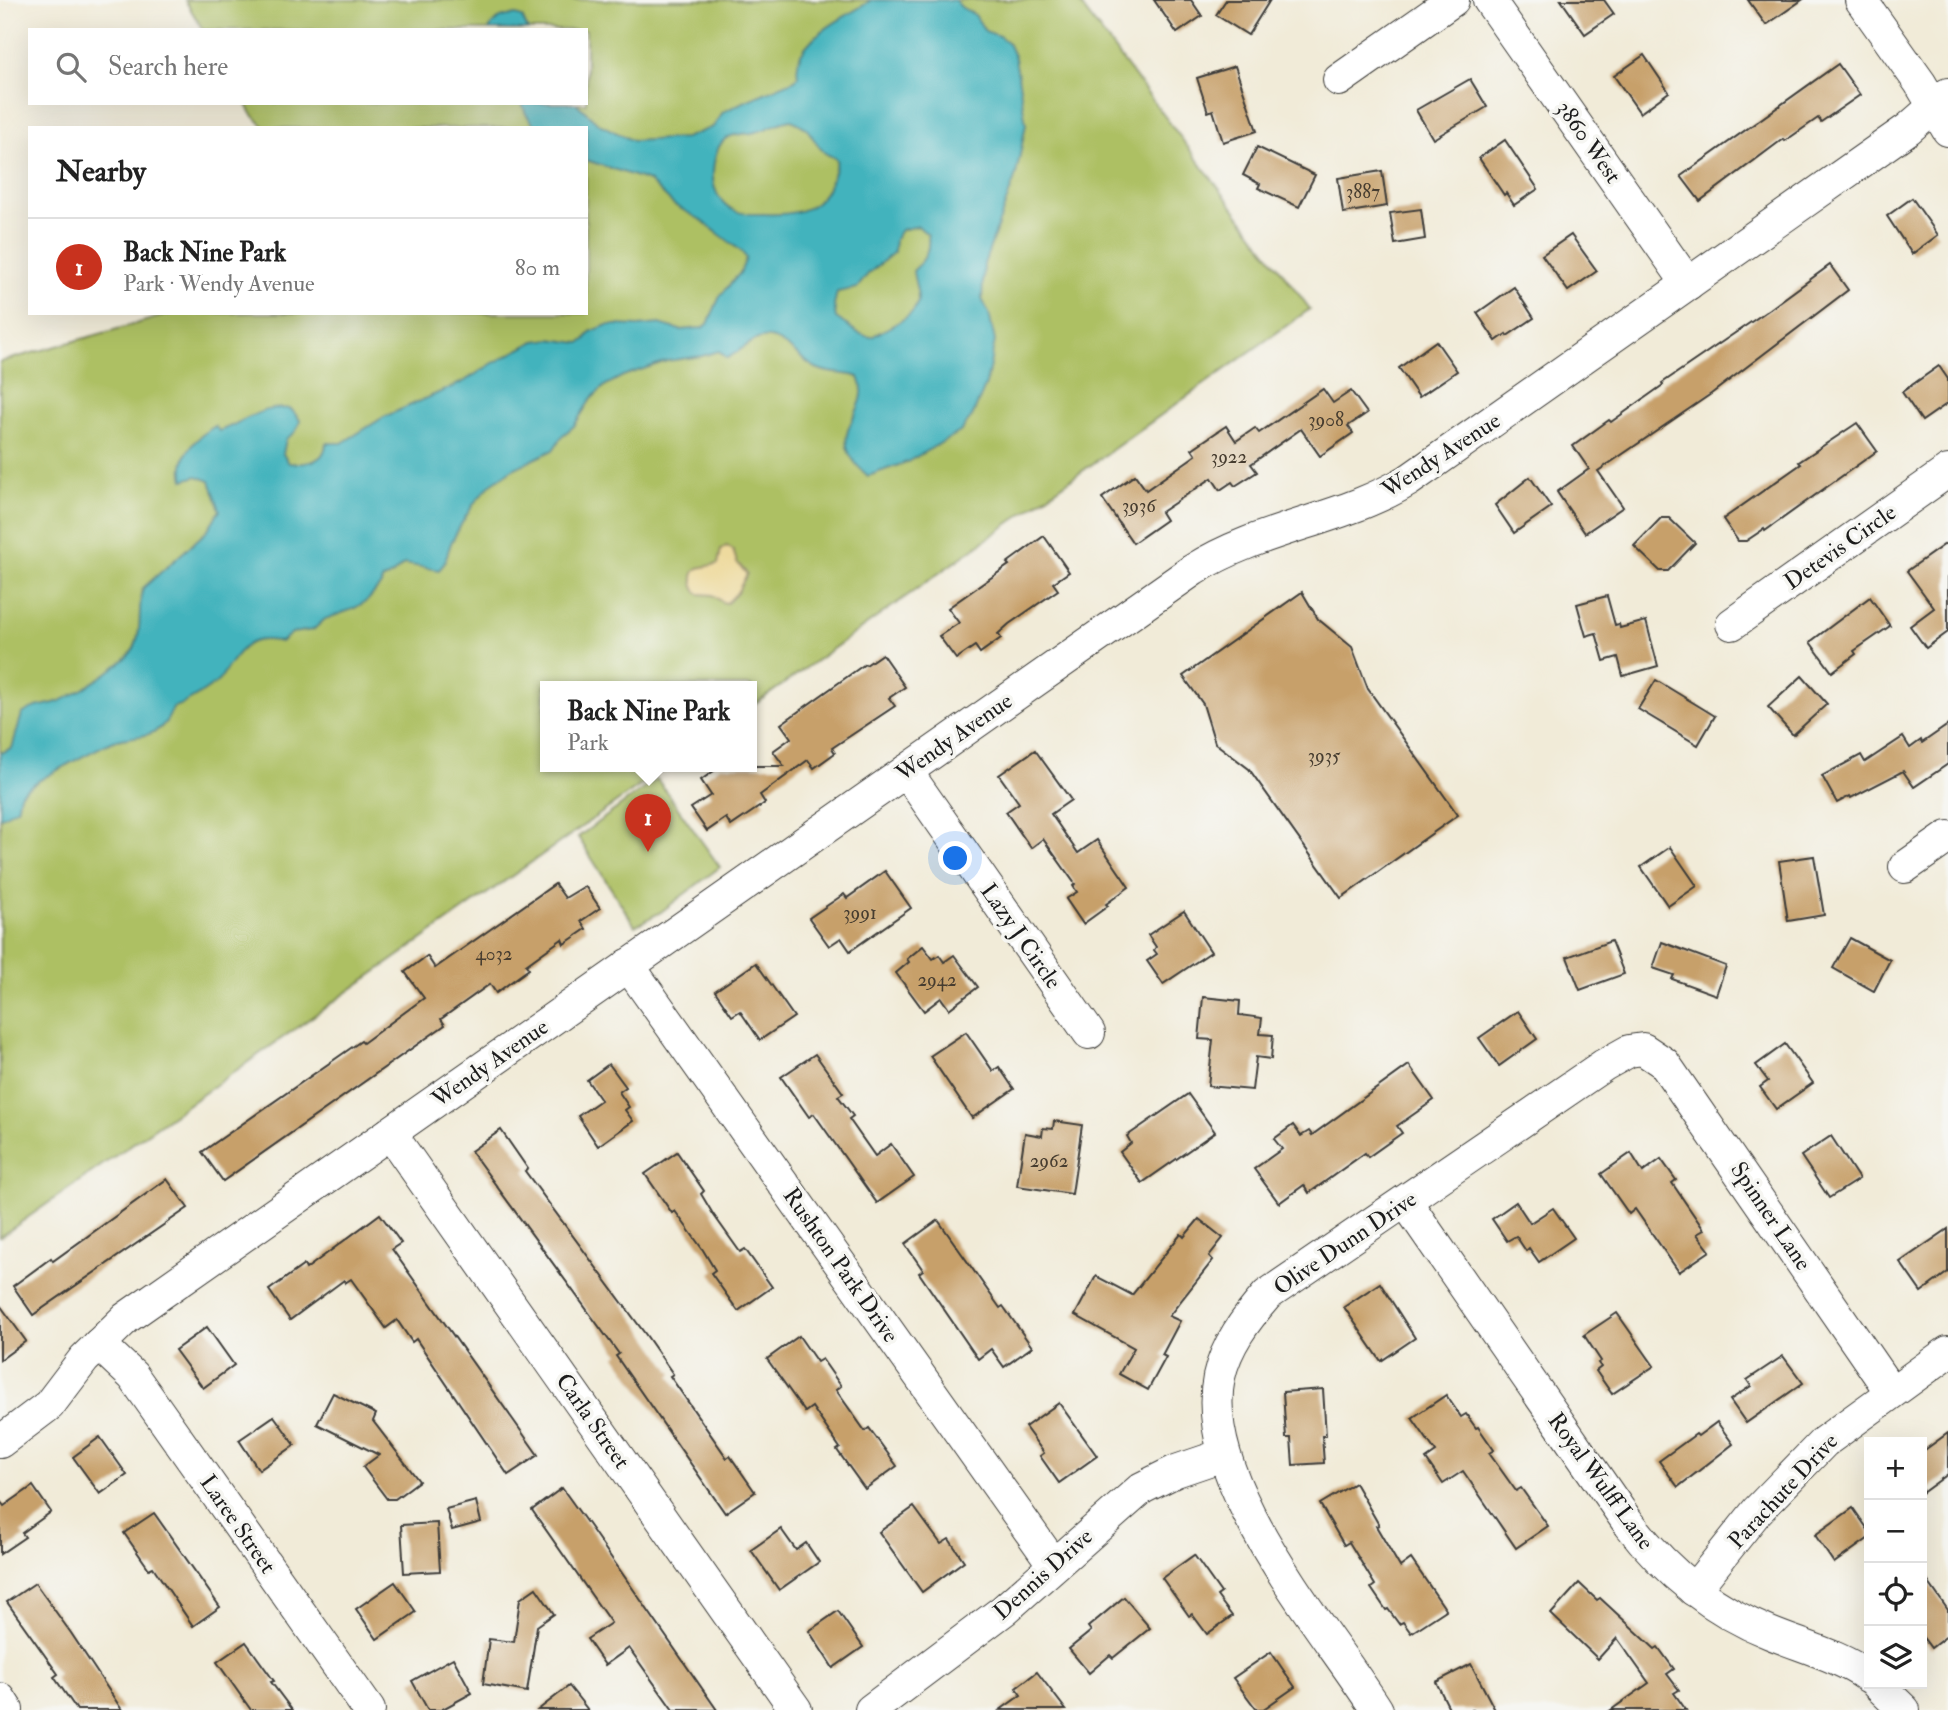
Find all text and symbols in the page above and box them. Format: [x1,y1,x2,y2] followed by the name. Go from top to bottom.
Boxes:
[28,28,588,105] search box
[52,48,90,86] icon: search
[108,51,228,83] text: Search here
[1550,95,1628,189] street label: 3860 West
[56,153,146,190] text: Nearby
[1346,180,1380,204] house number: 3887
[123,237,286,269] text: Back Nine Park
[75,253,83,282] text: 1
[515,253,560,282] text: 80 m
[123,269,315,298] text: Park · Wendy Avenue
[1375,406,1506,505] street label: Wendy Avenue
[1308,408,1344,432] house number: 3908
[1211,445,1247,469] house number: 3922
[1122,494,1157,518] house number: 3936
[1778,498,1902,596] street label: Detevis Circle
[540,681,757,772] popup
[889,686,1018,788] street label: Wendy Avenue
[567,696,730,728] text: Back Nine Park
[567,728,609,757] text: Park
[1308,744,1341,768] house number: 3935
[625,794,671,852] pin: 1
[938,841,972,875] your location
[974,878,1068,995] street label: Lazy J Circle
[843,901,877,925] house number: 3991
[476,942,512,966] house number: 4032
[917,968,957,992] house number: 2942
[425,1012,554,1114] street label: Wendy Avenue
[1030,1149,1068,1173] house number: 2962
[1723,1156,1818,1277] street label: Spinner Lane
[777,1182,905,1348] street label: Rushton Park Drive
[1268,1184,1422,1302] street label: Olive Dunn Drive
[549,1368,637,1474] street label: Carla Street
[1541,1407,1661,1556] street label: Royal Wulff Lane
[1722,1427,1844,1555] street label: Parachute Drive
[1864,1437,1927,1689] map controls
[1864,1437,1927,1500] button: +
[193,1469,283,1579] street label: Laree Street
[1864,1500,1927,1563] button: −
[987,1522,1099,1626] street label: Dennis Drive
[1864,1563,1927,1626] button: locate
[1864,1626,1927,1689] button: layers

